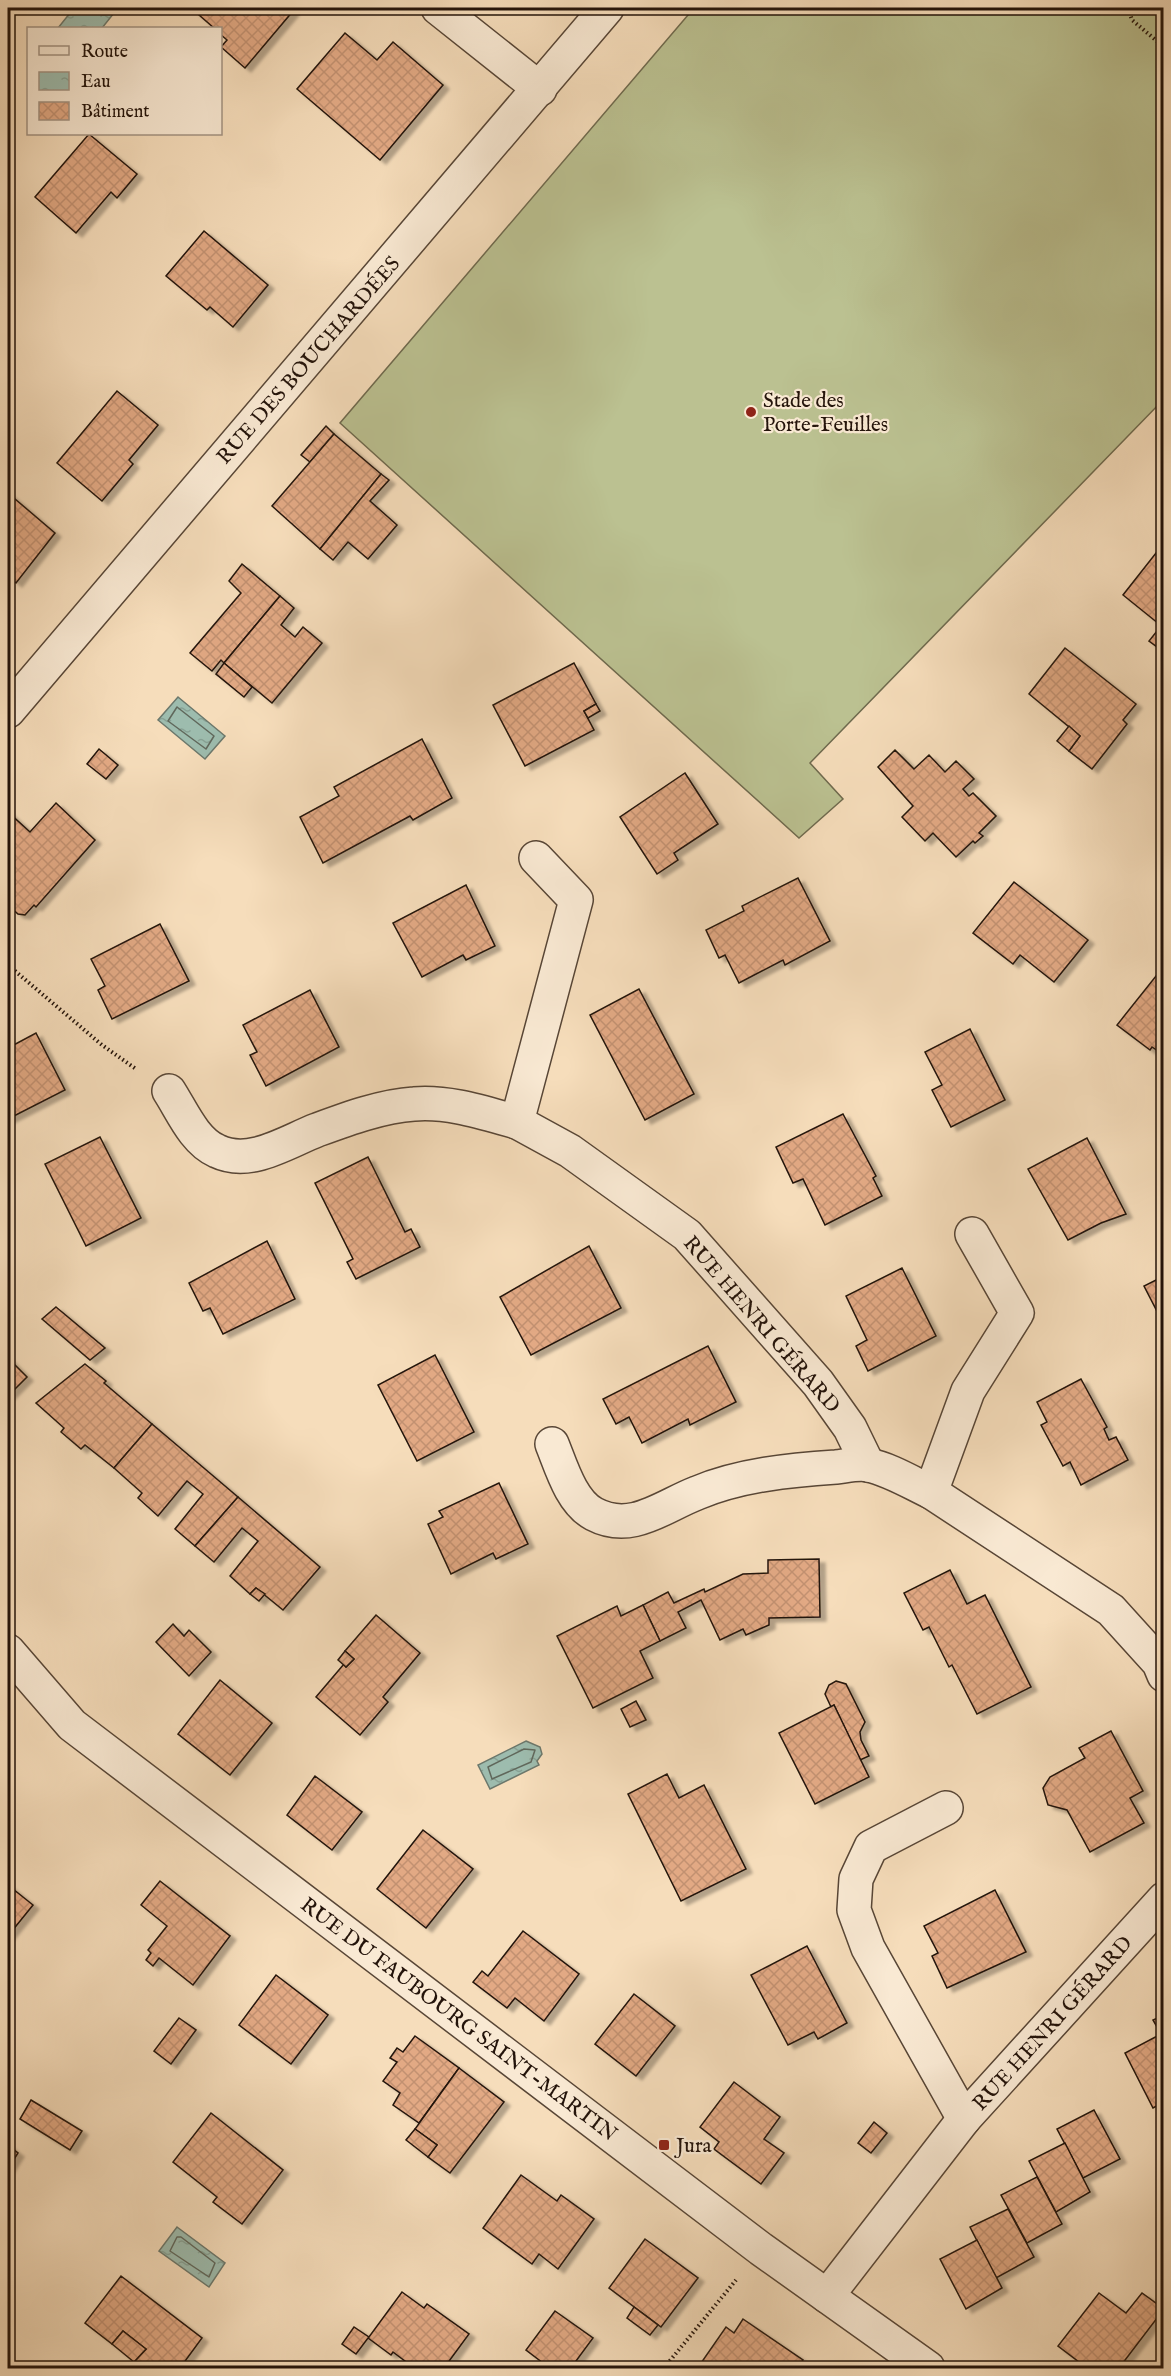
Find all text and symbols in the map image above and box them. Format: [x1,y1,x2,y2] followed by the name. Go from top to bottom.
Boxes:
[27,27,222,135] legend
[81,41,128,64] text: Route
[81,71,111,94] text: Eau
[81,101,150,124] text: Bâtiment
[211,251,407,471] street label: RUE DES BOUCHARDÉES
[763,388,888,439] place label: Stade des Porte-Feuilles
[744,405,758,419] marker: Stade des Porte-Feuilles
[676,1230,846,1419] street label: RUE HENRI GÉRARD
[294,1892,622,2148] street label: RUE DU FAUBOURG SAINT-MARTIN
[967,1930,1139,2117] street label: RUE HENRI GÉRARD
[674,2133,713,2160] place label: Jura
[657,2138,671,2152] marker: Jura

